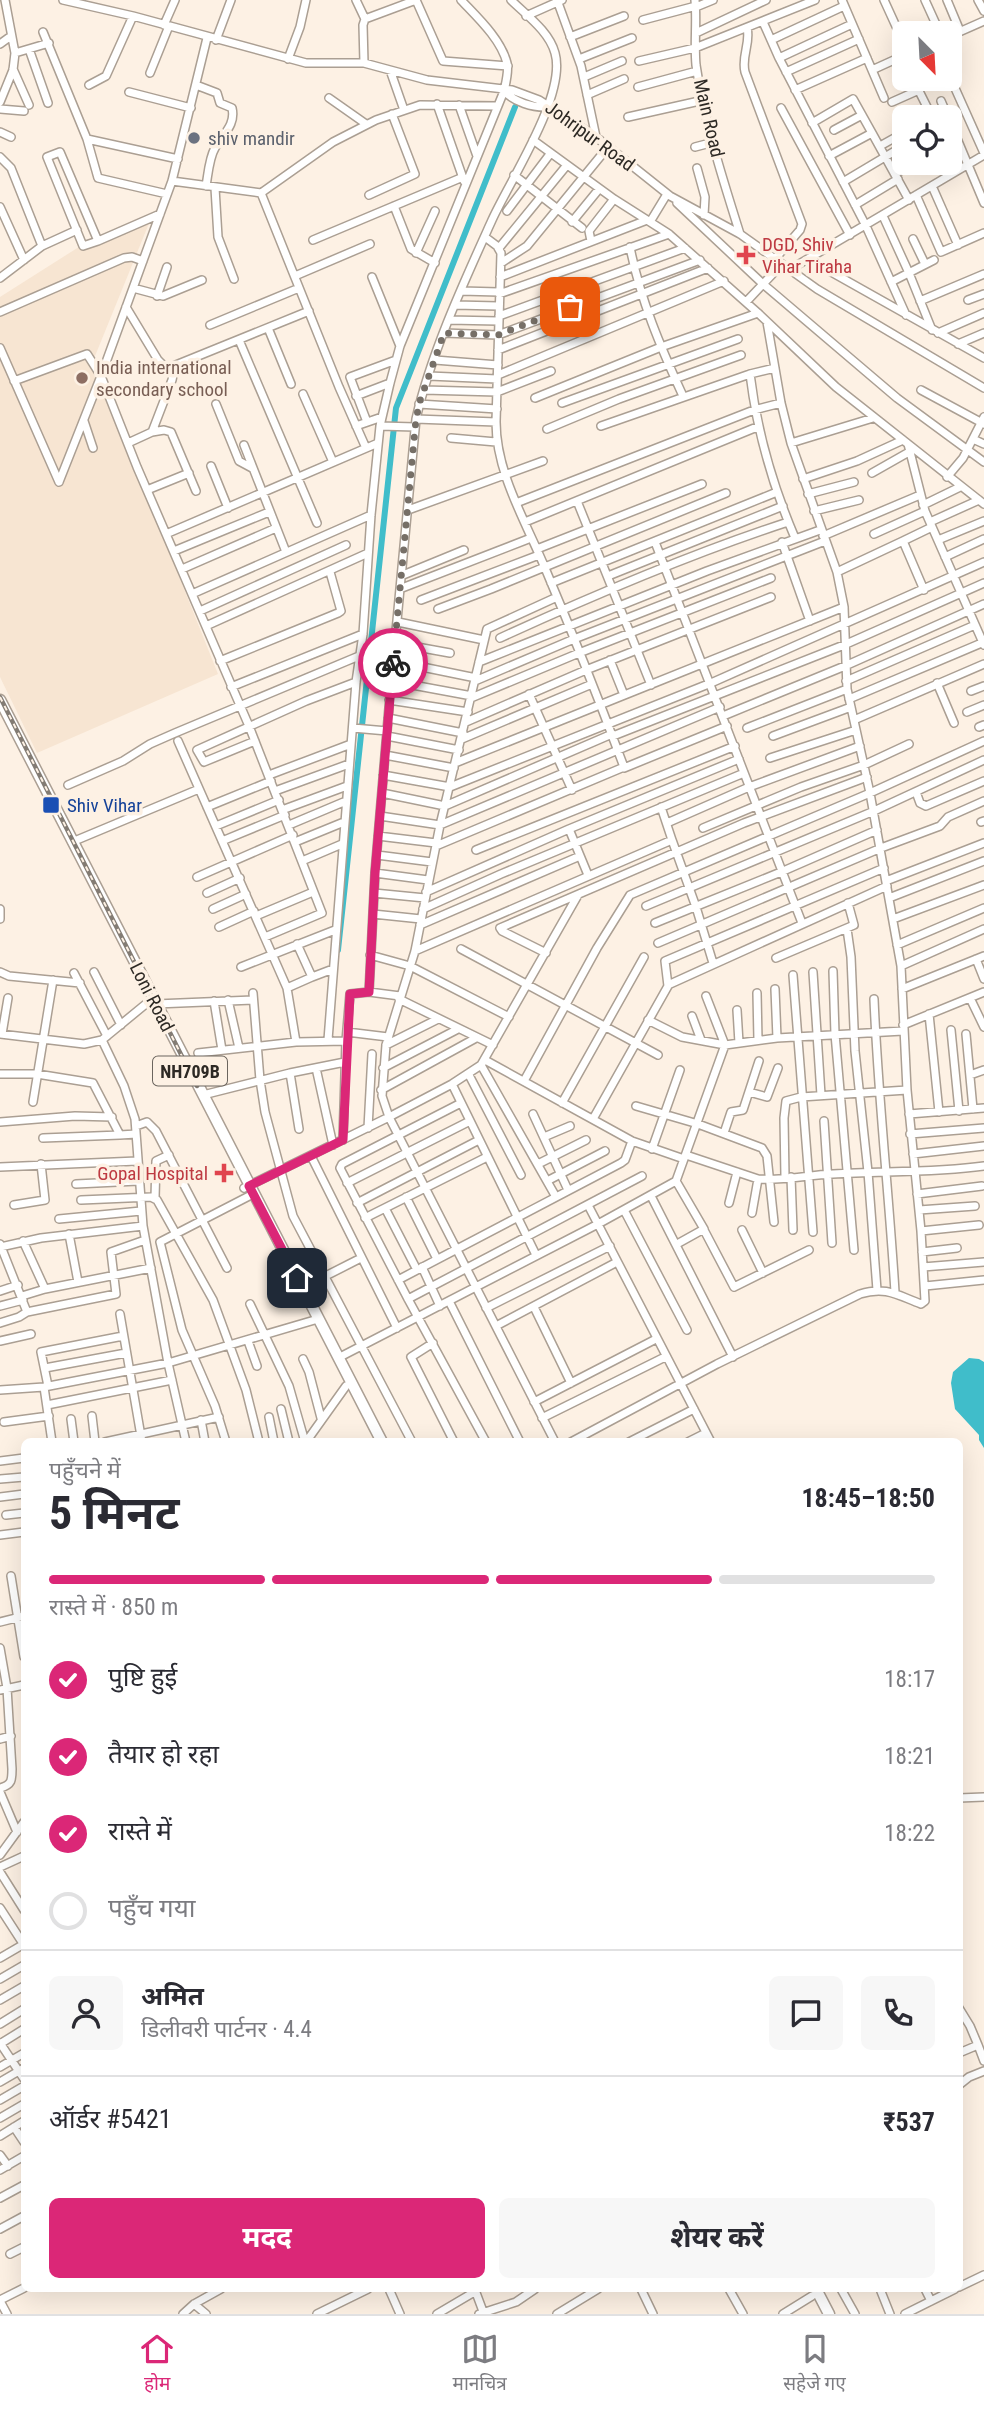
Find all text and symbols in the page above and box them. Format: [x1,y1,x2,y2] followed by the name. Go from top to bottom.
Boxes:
[892,21,962,91] north arrow
[892,21,962,175] map controls
[689,77,729,159] street label: Main Road
[541,96,639,176] street label: Johripur Road
[892,105,962,175] button: locate
[208,127,295,150] place label: shiv mandir
[186,130,202,146] marker: shiv mandir
[762,233,852,278] place label: DGD, Shiv Vihar Tiraha
[736,245,756,265] marker: DGD, Shiv Vihar Tiraha
[540,277,600,337] pin
[551,288,589,326] icon: bag
[96,356,232,401] place label: India international secondary school
[74,370,90,386] marker: India international secondary school
[358,628,428,698] courier
[374,644,412,682] icon: bike
[67,794,142,817] place label: Shiv Vihar
[41,795,61,815] marker: Shiv Vihar
[125,959,179,1035] street label: Loni Road
[153,1056,227,1086] road number: NH709B
[97,1162,208,1185] place label: Gopal Hospital
[214,1163,234,1183] marker: Gopal Hospital
[267,1248,327,1308] pin
[278,1259,316,1297] icon: home
[49,1457,121,1484] text: पहुँचने में
[801,1483,935,1513] text: 18:45–18:50
[49,1486,179,1540] text: 5 मिनट
[49,1594,178,1621] text: रास्ते में · 850 m
[49,1661,87,1699] icon: check
[108,1662,177,1692] text: पुष्टि हुई
[884,1666,935,1693] text: 18:17
[49,1738,87,1776] icon: check
[108,1739,219,1769] text: तैयार हो रहा
[884,1743,935,1770] text: 18:21
[49,1815,87,1853] icon: check
[108,1816,172,1846] text: रास्ते में
[884,1820,935,1847] text: 18:22
[108,1893,196,1923] text: पहुँच गया
[49,1976,123,2050] button: person
[769,1976,843,2050] button: chat
[861,1976,935,2050] button: phone
[141,1981,204,2011] text: अमित
[141,2016,312,2043] text: डिलीवरी पार्टनर · 4.4
[49,2104,172,2134] text: ऑर्डर #5421
[883,2107,935,2137] text: ₹537
[49,2198,485,2278] button: मदद
[499,2198,935,2278] button: शेयर करें
[138,2330,176,2398] tab: होम
[453,2330,507,2398] tab: मानचित्र
[783,2330,846,2398] tab: सहेजे गए

